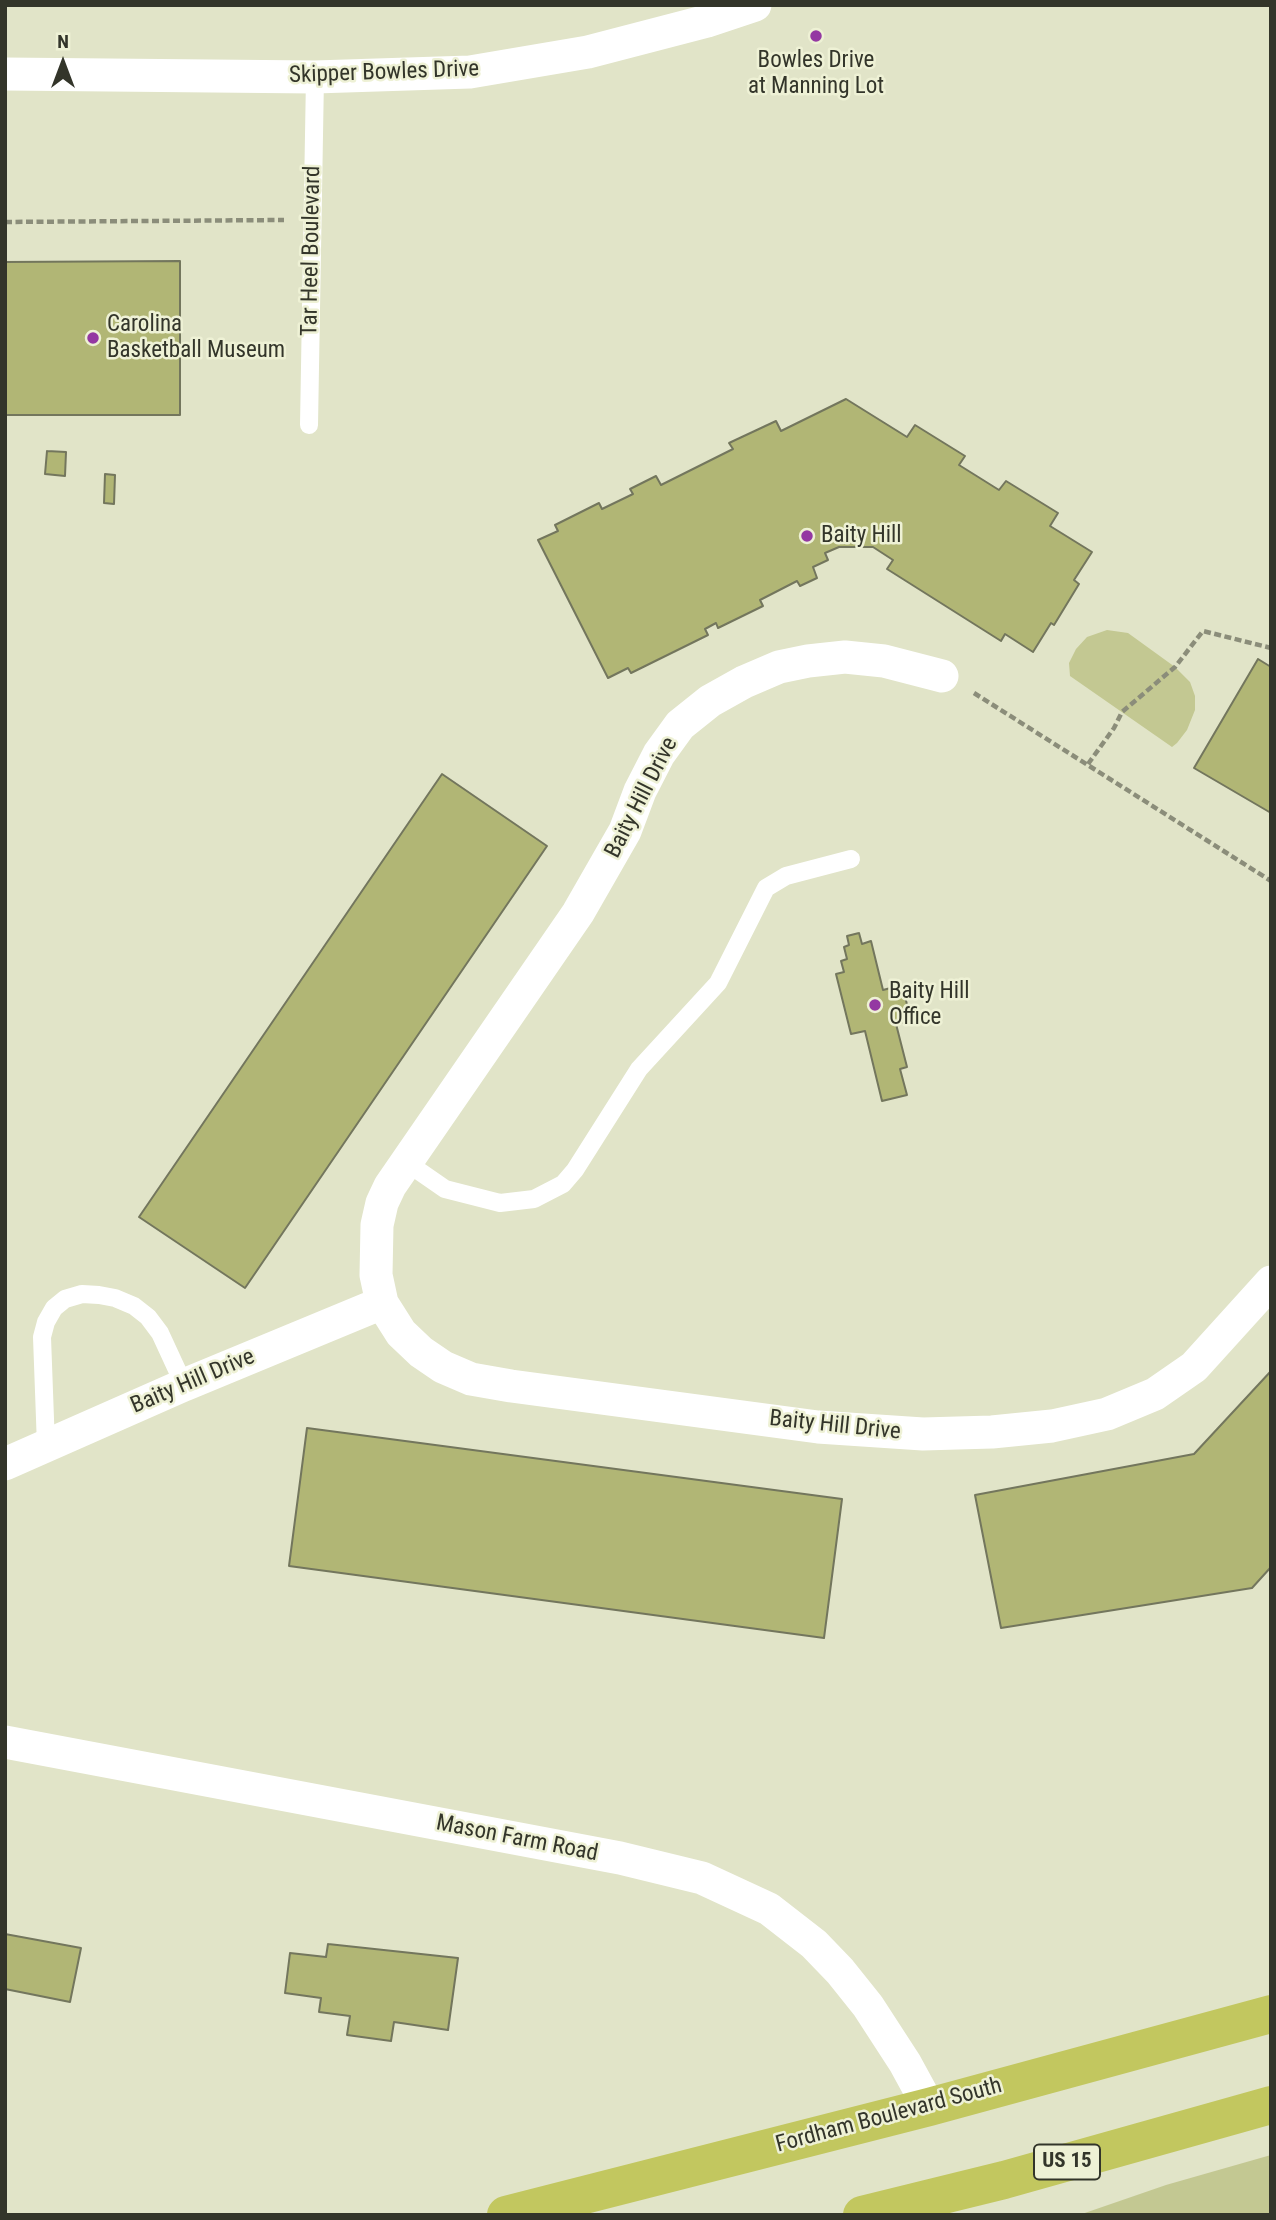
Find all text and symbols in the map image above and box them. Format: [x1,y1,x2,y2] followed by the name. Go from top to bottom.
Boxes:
[28,28,98,98] north arrow
[808,28,824,44] marker: Bowles Drive at Manning Lot
[57,30,69,53] text: N
[748,47,884,101] place label: Bowles Drive at Manning Lot
[289,56,479,90] street label: Skipper Bowles Drive
[297,166,327,336] street label: Tar Heel Boulevard
[107,311,285,365] place label: Carolina Basketball Museum
[85,330,101,346] marker: Carolina Basketball Museum
[821,522,902,550] place label: Baity Hill
[799,528,815,544] marker: Baity Hill
[600,733,684,863] street label: Baity Hill Drive
[889,978,970,1032] place label: Baity Hill Office
[867,997,883,1013] marker: Baity Hill Office
[127,1344,259,1420] street label: Baity Hill Drive
[768,1405,902,1447] street label: Baity Hill Drive
[434,1810,600,1868] street label: Mason Farm Road
[773,2073,1005,2159] street label: Fordham Boulevard South
[1034,2144,1100,2180] road number: US 15

